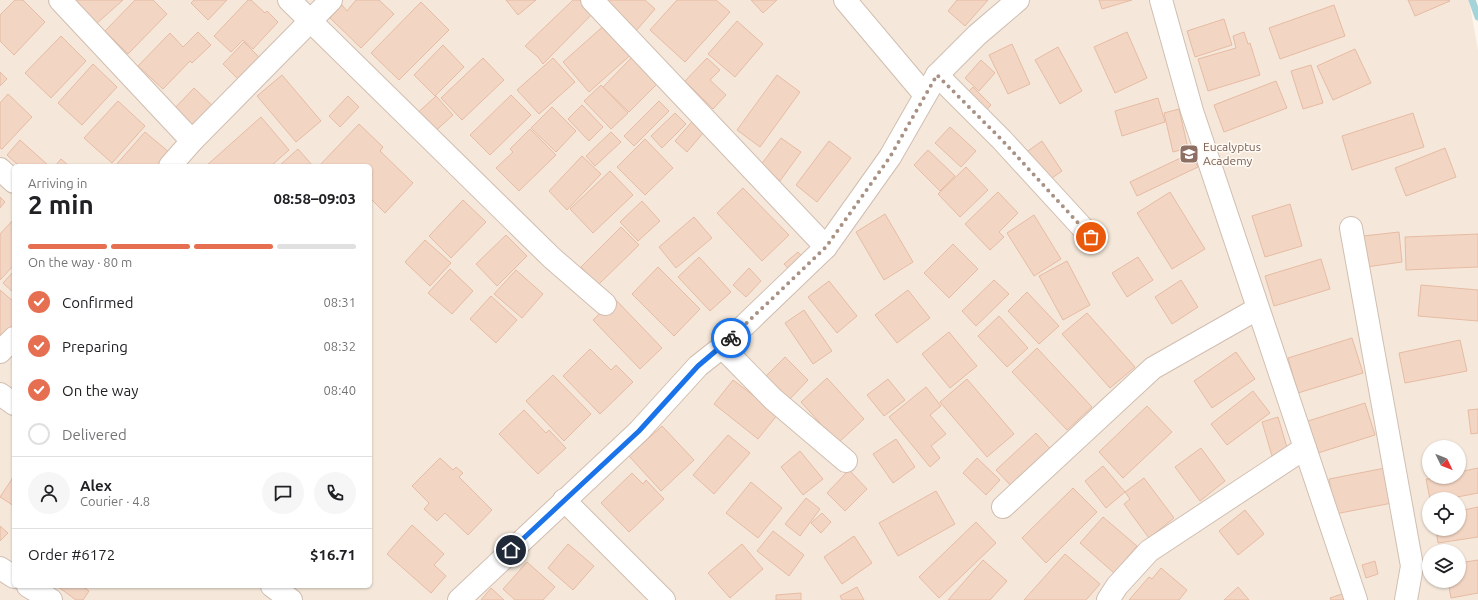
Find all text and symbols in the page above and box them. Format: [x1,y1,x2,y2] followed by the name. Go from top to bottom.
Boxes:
[1203,140,1261,167] place label: Eucalyptus Academy
[1178,143,1200,165] school or university icon: Eucalyptus Academy
[28,176,87,190] text: Arriving in
[28,190,94,219] text: 2 min
[273,190,356,207] text: 08:58–09:03
[1074,220,1108,254] pin
[1080,226,1102,248] icon: bag
[28,255,132,269] text: On the way · 80 m
[28,291,50,313] icon: check
[62,294,134,311] text: Confirmed
[323,295,356,309] text: 08:31
[711,318,751,358] courier
[720,327,742,349] icon: bike
[28,335,50,357] icon: check
[62,338,128,355] text: Preparing
[323,339,356,353] text: 08:32
[28,379,50,401] icon: check
[62,382,138,399] text: On the way
[323,383,356,397] text: 08:40
[62,426,127,443] text: Delivered
[1422,440,1466,484] north arrow
[1422,440,1466,588] map controls
[28,472,70,514] button: person
[262,472,304,514] button: chat
[314,472,356,514] button: phone
[80,477,112,494] text: Alex
[1422,492,1466,536] button: locate
[80,494,150,508] text: Courier · 4.8
[494,533,528,567] pin
[500,539,522,561] icon: home
[1422,544,1466,588] button: layers
[28,546,115,563] text: Order #6172
[310,546,356,563] text: $16.71

